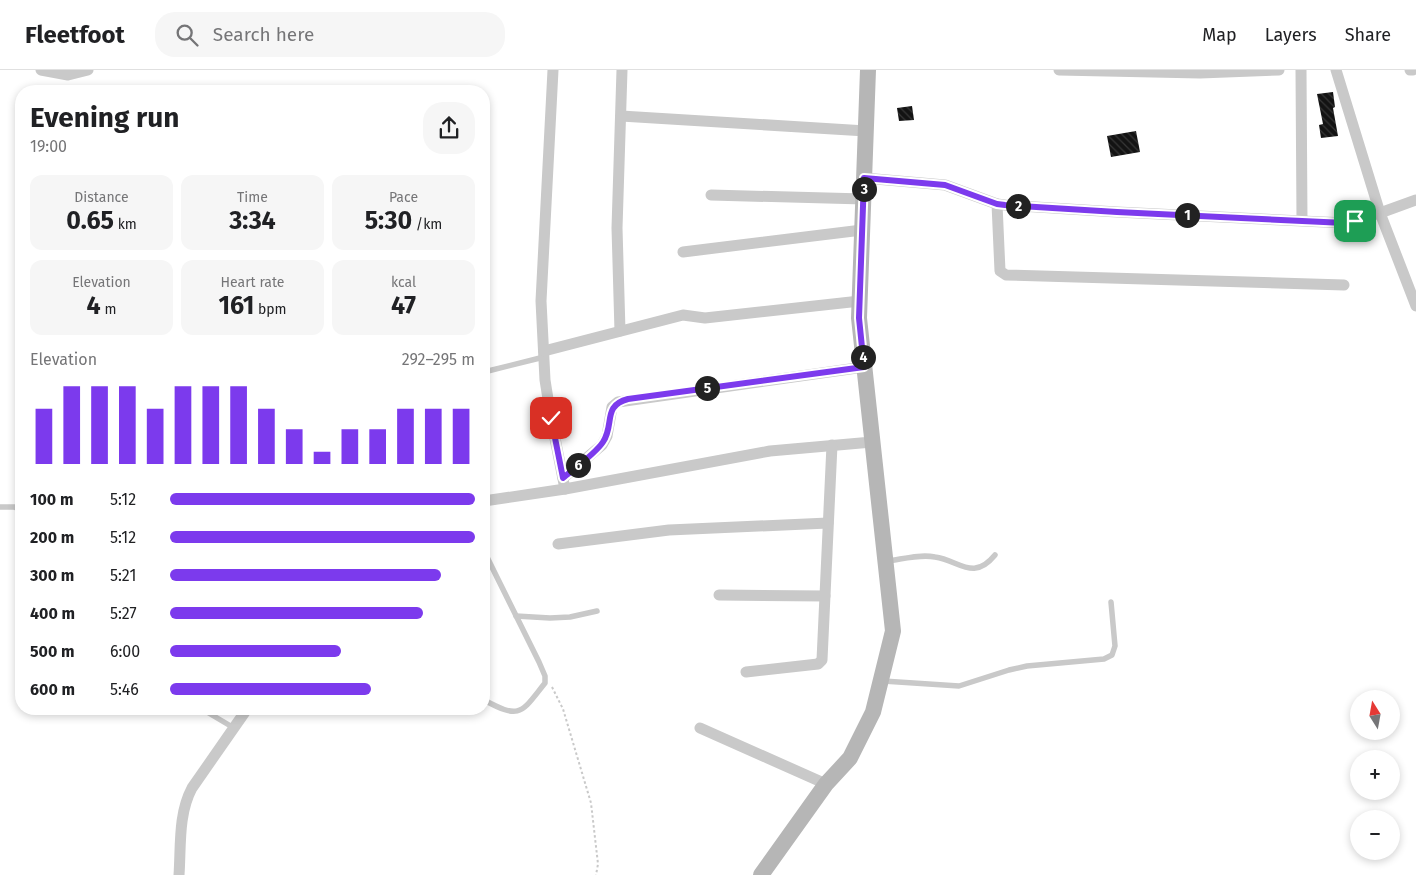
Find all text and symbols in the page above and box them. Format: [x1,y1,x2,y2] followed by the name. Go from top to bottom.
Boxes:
[155,12,505,57] search box
[25,21,125,49] text: Fleetfoot
[173,21,201,49] icon: search
[213,23,314,46] text: Search here
[1202,24,1237,46] text: Map
[1265,24,1317,46] text: Layers
[1345,24,1391,46] text: Share
[30,101,179,134] text: Evening run
[423,102,475,154] button: share
[30,137,67,156] text: 19:00
[852,176,876,202] pin: 3
[861,181,868,198] text: 3
[74,189,129,206] text: Distance
[237,189,268,206] text: Time
[389,189,418,206] text: Pace
[1006,194,1030,218] pin: 2
[1015,198,1022,215] text: 2
[1334,200,1376,242] pin
[1174,202,1200,228] pin: 1
[66,206,114,236] text: 0.65
[229,206,276,236] text: 3:34
[365,206,412,236] text: 5:30
[1184,207,1191,224] text: 1
[1341,207,1369,235] icon: arrive
[114,216,137,233] text: km
[412,216,442,233] text: /km
[72,274,131,291] text: Elevation
[221,274,284,291] text: Heart rate
[391,274,416,291] text: kcal
[87,291,101,321] text: 4
[218,291,254,321] text: 161
[391,291,416,321] text: 47
[101,301,116,318] text: m
[254,301,287,318] text: bpm
[850,344,876,370] pin: 4
[860,349,867,366] text: 4
[30,350,97,369] text: Elevation
[402,350,475,369] text: 292–295 m
[694,376,720,400] pin: 5
[704,380,711,397] text: 5
[530,397,572,439] pin
[537,404,565,432] icon: check
[566,452,590,478] pin: 6
[575,457,582,474] text: 6
[30,490,73,509] text: 100 m
[110,490,136,509] text: 5:12
[30,528,74,547] text: 200 m
[110,528,136,547] text: 5:12
[30,566,74,585] text: 300 m
[110,566,136,585] text: 5:21
[30,604,75,623] text: 400 m
[110,604,137,623] text: 5:27
[30,642,75,661] text: 500 m
[110,642,140,661] text: 6:00
[30,680,75,699] text: 600 m
[110,680,139,699] text: 5:46
[1350,690,1400,740] north arrow
[1350,690,1400,860] map controls
[1350,750,1400,800] button: +
[1350,810,1400,860] button: −

